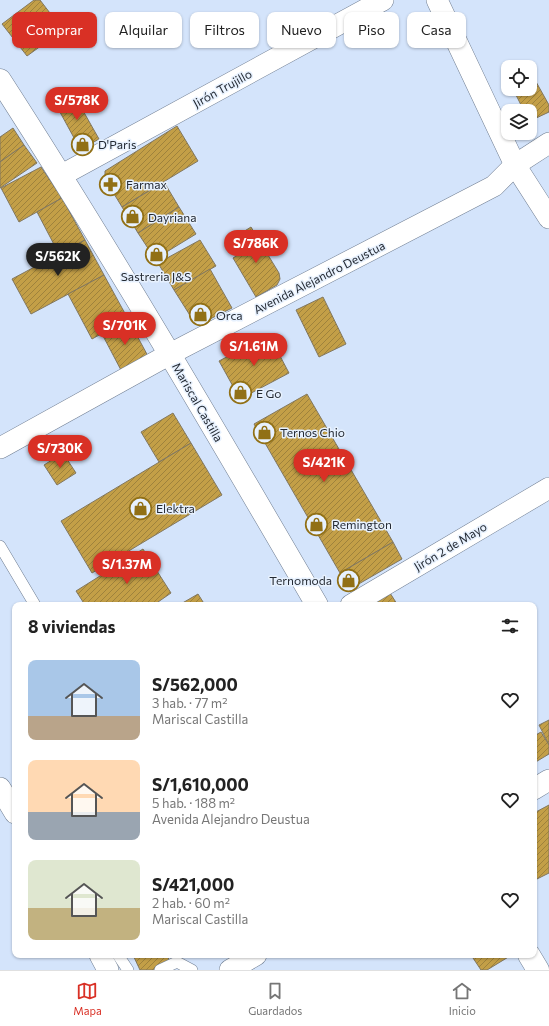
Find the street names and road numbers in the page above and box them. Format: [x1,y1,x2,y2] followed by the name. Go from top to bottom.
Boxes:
[190,66,254,111] street label: Jirón Trujillo
[251,238,387,316] street label: Avenida Alejandro Deustua
[170,360,226,444] street label: Mariscal Castilla
[411,519,490,574] street label: Jirón 2 de Mayo

